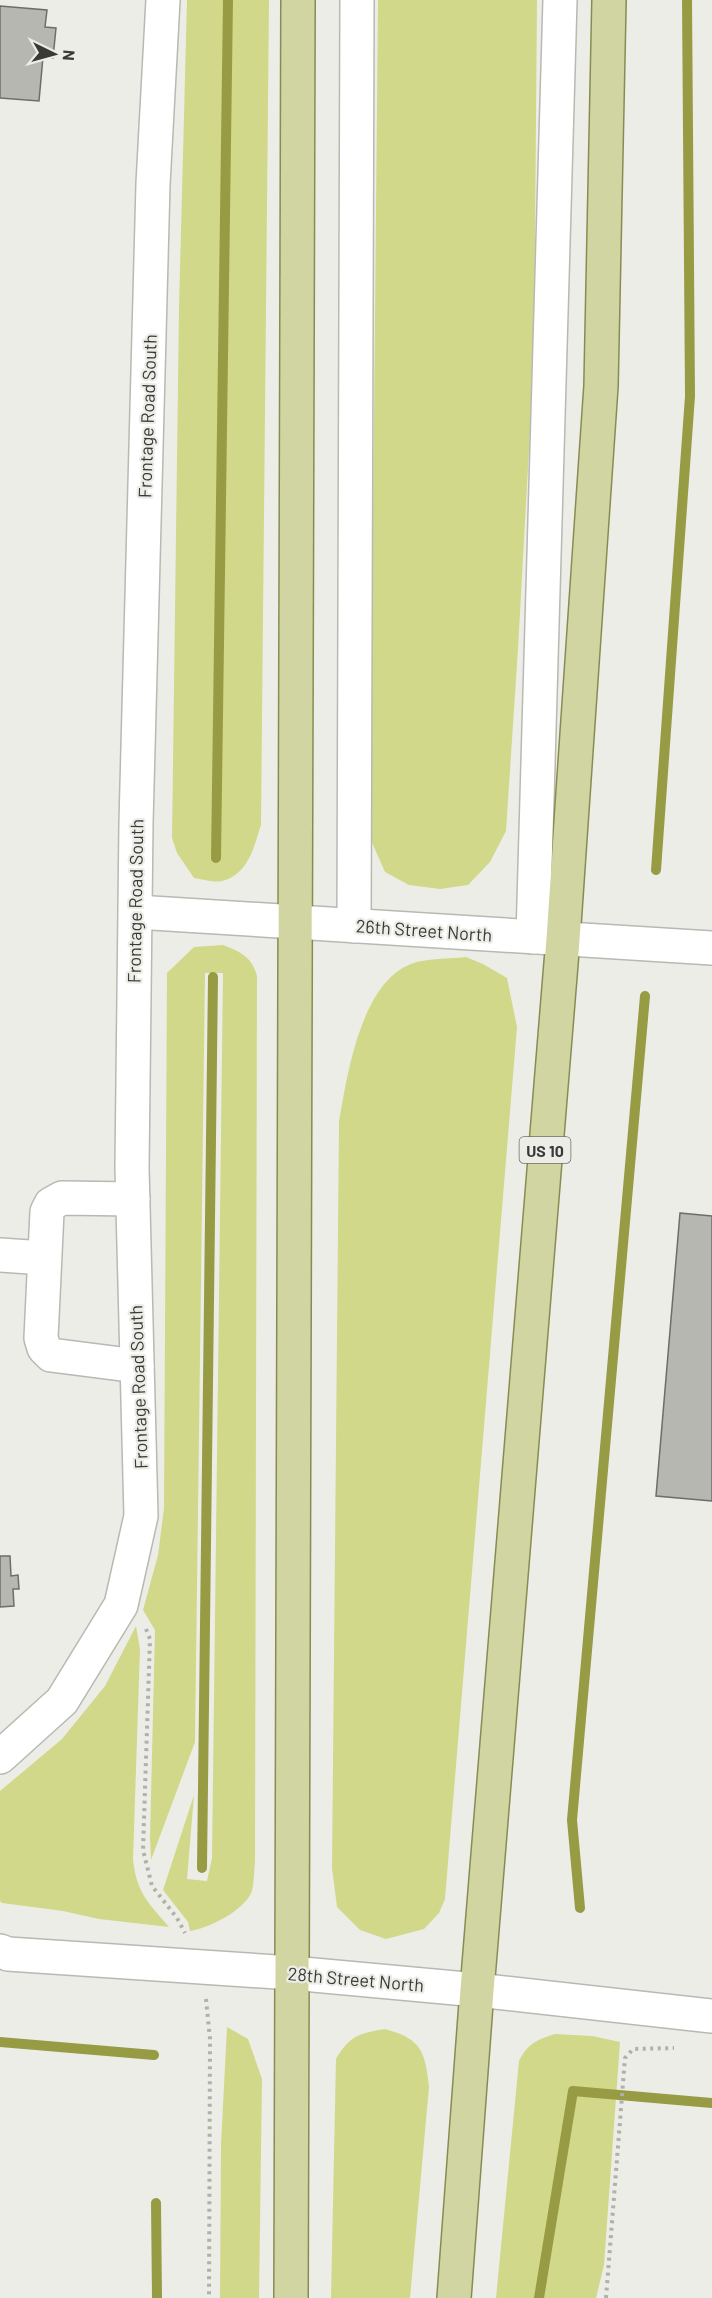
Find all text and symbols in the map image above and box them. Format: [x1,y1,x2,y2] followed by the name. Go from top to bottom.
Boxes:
[24,24,84,84] north arrow
[60,49,79,61] text: N
[133,334,161,498] street label: Frontage Road South
[123,819,147,983] street label: Frontage Road South
[355,914,493,946] street label: 26th Street North
[520,1137,570,1163] road number: US 10
[124,1305,152,1469] street label: Frontage Road South
[287,1962,425,1996] street label: 28th Street North

